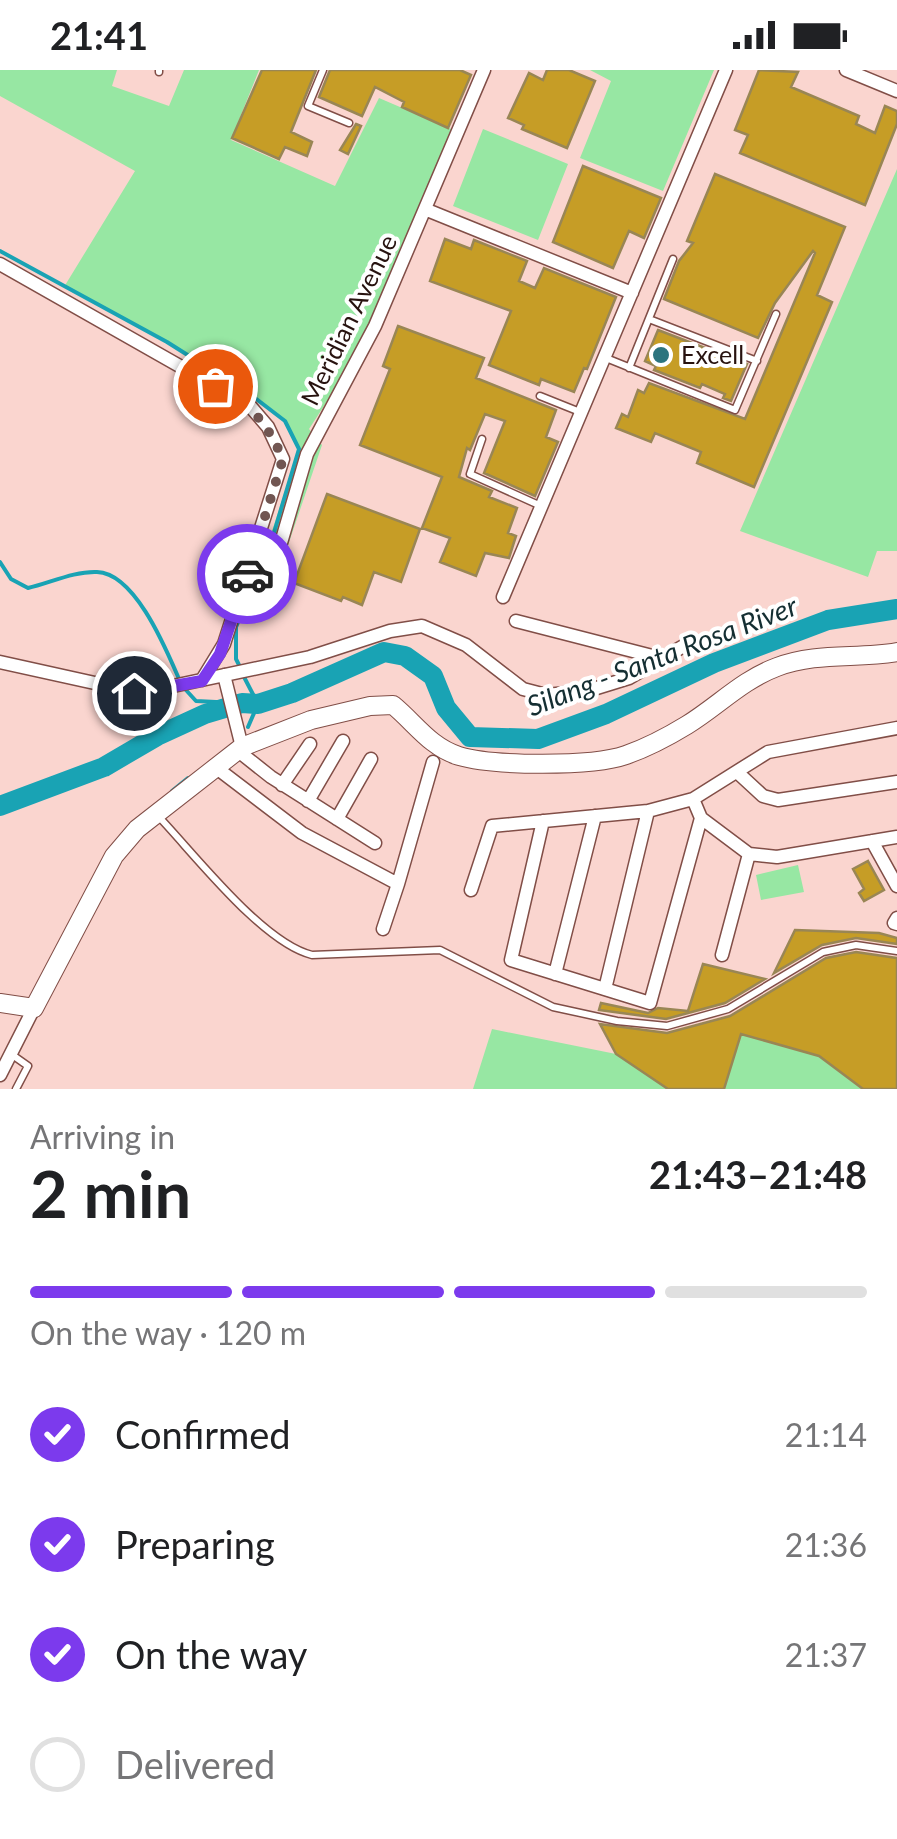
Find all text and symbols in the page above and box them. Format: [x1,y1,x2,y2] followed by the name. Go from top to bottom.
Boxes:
[50,12,148,58] text: 21:41
[294,229,402,410] street label: Meridian Avenue
[681,339,744,369] place label: Excell
[173,344,258,429] pin
[650,344,672,366] marker: Excell
[188,359,243,414] icon: bag
[197,524,297,624] courier
[220,547,275,602] icon: car
[522,588,802,722] water label: Silang - Santa Rosa River
[92,651,177,736] pin
[107,666,162,721] icon: home
[30,1117,175,1156] text: Arriving in
[649,1151,867,1197] text: 21:43–21:48
[30,1154,191,1232] text: 2 min
[30,1313,306,1352] text: On the way · 120 m
[30,1407,85,1462] icon: check
[115,1411,291,1457] text: Confirmed
[785,1415,867,1454] text: 21:14
[30,1517,85,1572] icon: check
[115,1521,275,1567] text: Preparing
[785,1525,867,1564] text: 21:36
[30,1627,85,1682] icon: check
[115,1631,307,1677] text: On the way
[785,1635,867,1674] text: 21:37
[115,1741,275,1787] text: Delivered

